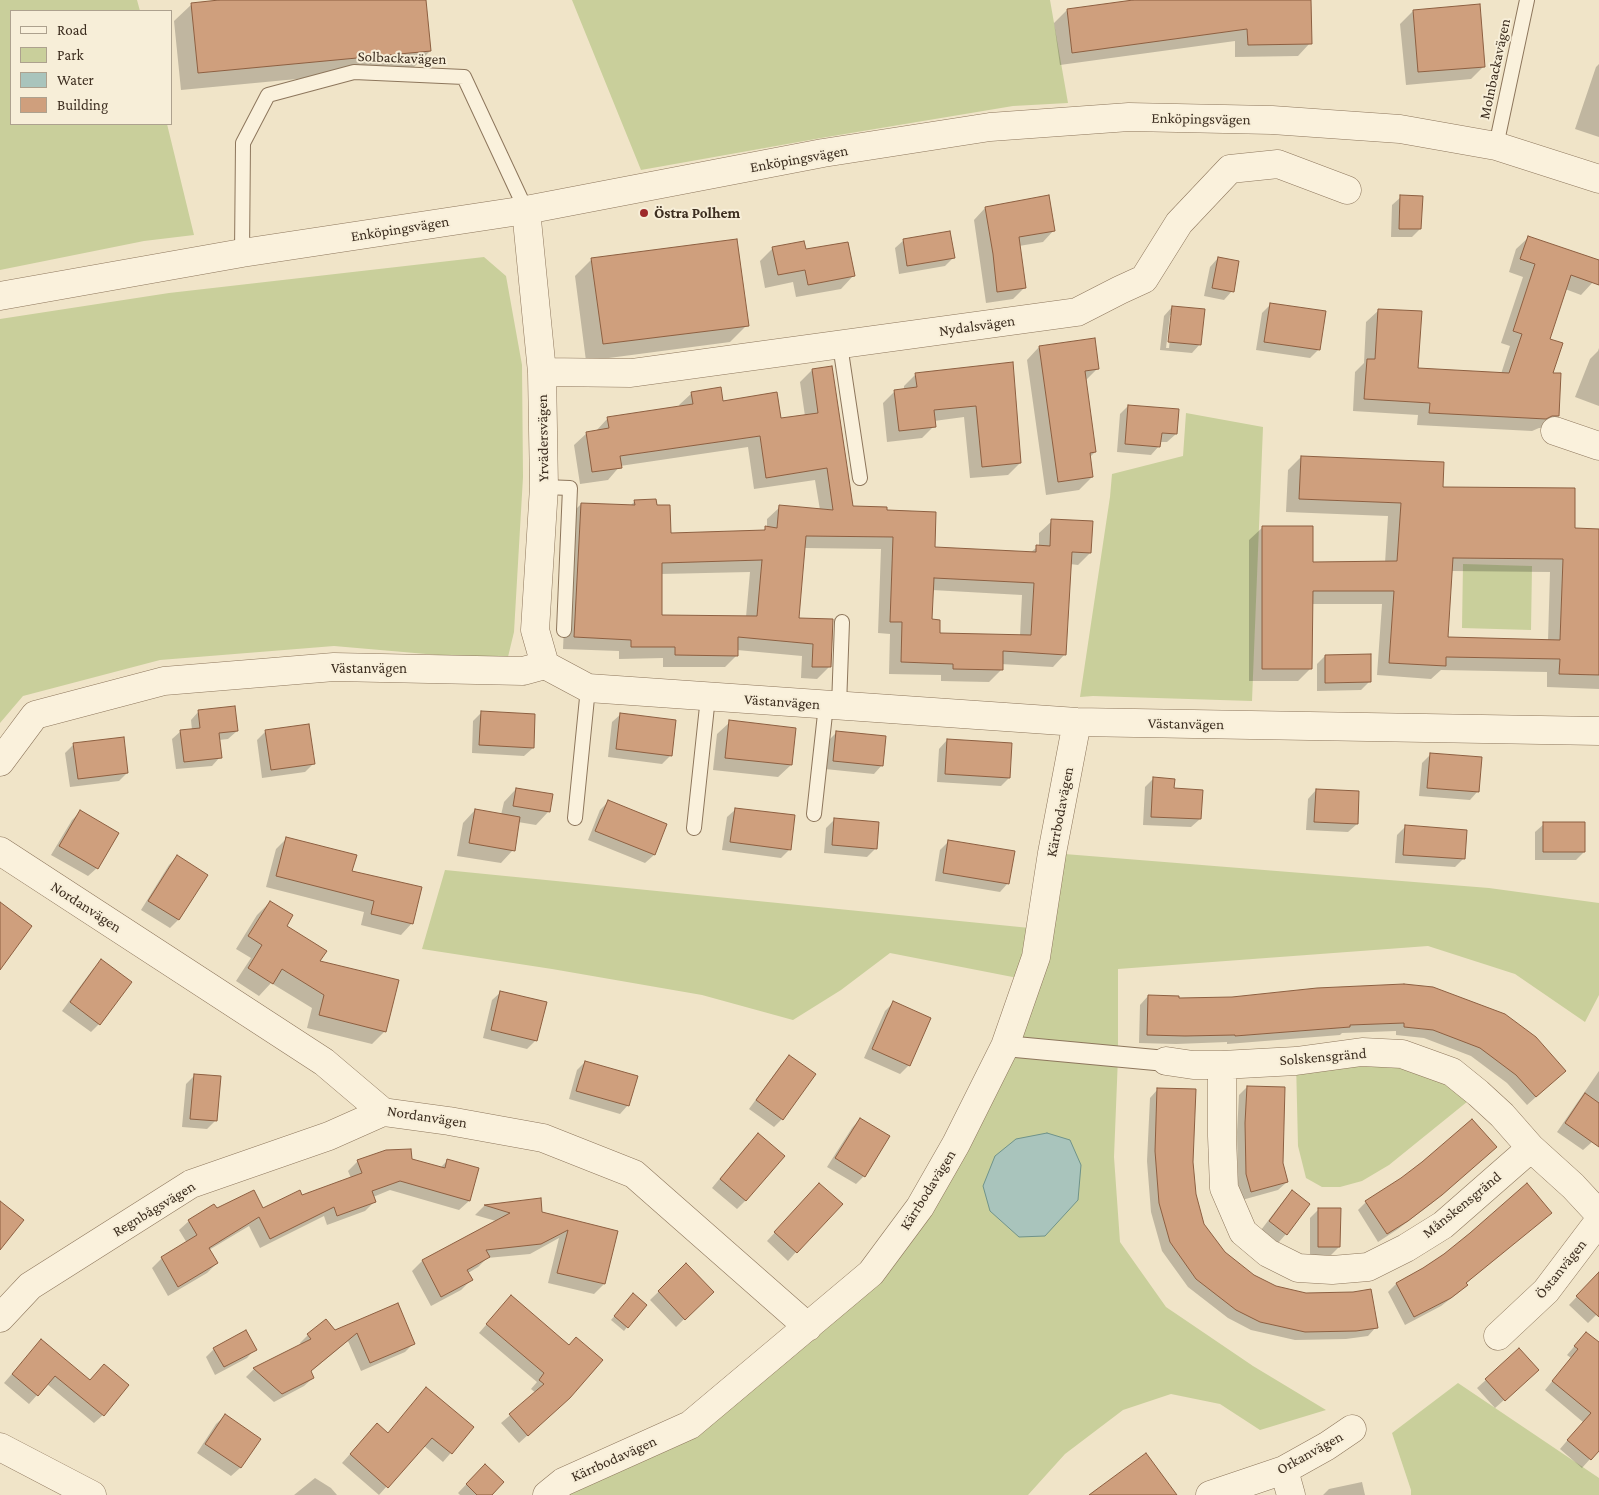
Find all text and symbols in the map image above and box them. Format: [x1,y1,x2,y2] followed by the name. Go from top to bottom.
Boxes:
[10,10,172,125] legend
[1476,17,1514,121] street label: Molnbackavägen
[57,22,87,38] text: Road
[57,47,84,63] text: Park
[357,47,447,69] street label: Solbackavägen
[57,72,94,88] text: Water
[57,97,108,113] text: Building
[1151,109,1251,129] street label: Enköpingsvägen
[749,142,849,176] street label: Enköpingsvägen
[654,204,740,222] place label: Östra Polhem
[638,207,650,219] marker: Östra Polhem
[350,212,450,246] street label: Enköpingsvägen
[938,312,1016,340] street label: Nydalsvägen
[533,394,553,482] street label: Yrvädersvägen
[331,659,407,677] street label: Västanvägen
[743,690,821,714] street label: Västanvägen
[1148,714,1224,734] street label: Västanvägen
[1042,765,1078,859] street label: Kärrbodavägen
[47,877,125,937] street label: Nordanvägen
[1279,1044,1367,1070] street label: Solskensgränd
[386,1102,468,1132] street label: Nordanvägen
[896,1146,960,1234] street label: Kärrbodavägen
[1419,1168,1505,1242] street label: Månskensgränd
[109,1177,199,1241] street label: Regnbågsvägen
[1532,1236,1590,1302] street label: Östanvägen
[1274,1427,1346,1479] street label: Orkanvägen
[569,1432,659,1486] street label: Kärrbodavägen

